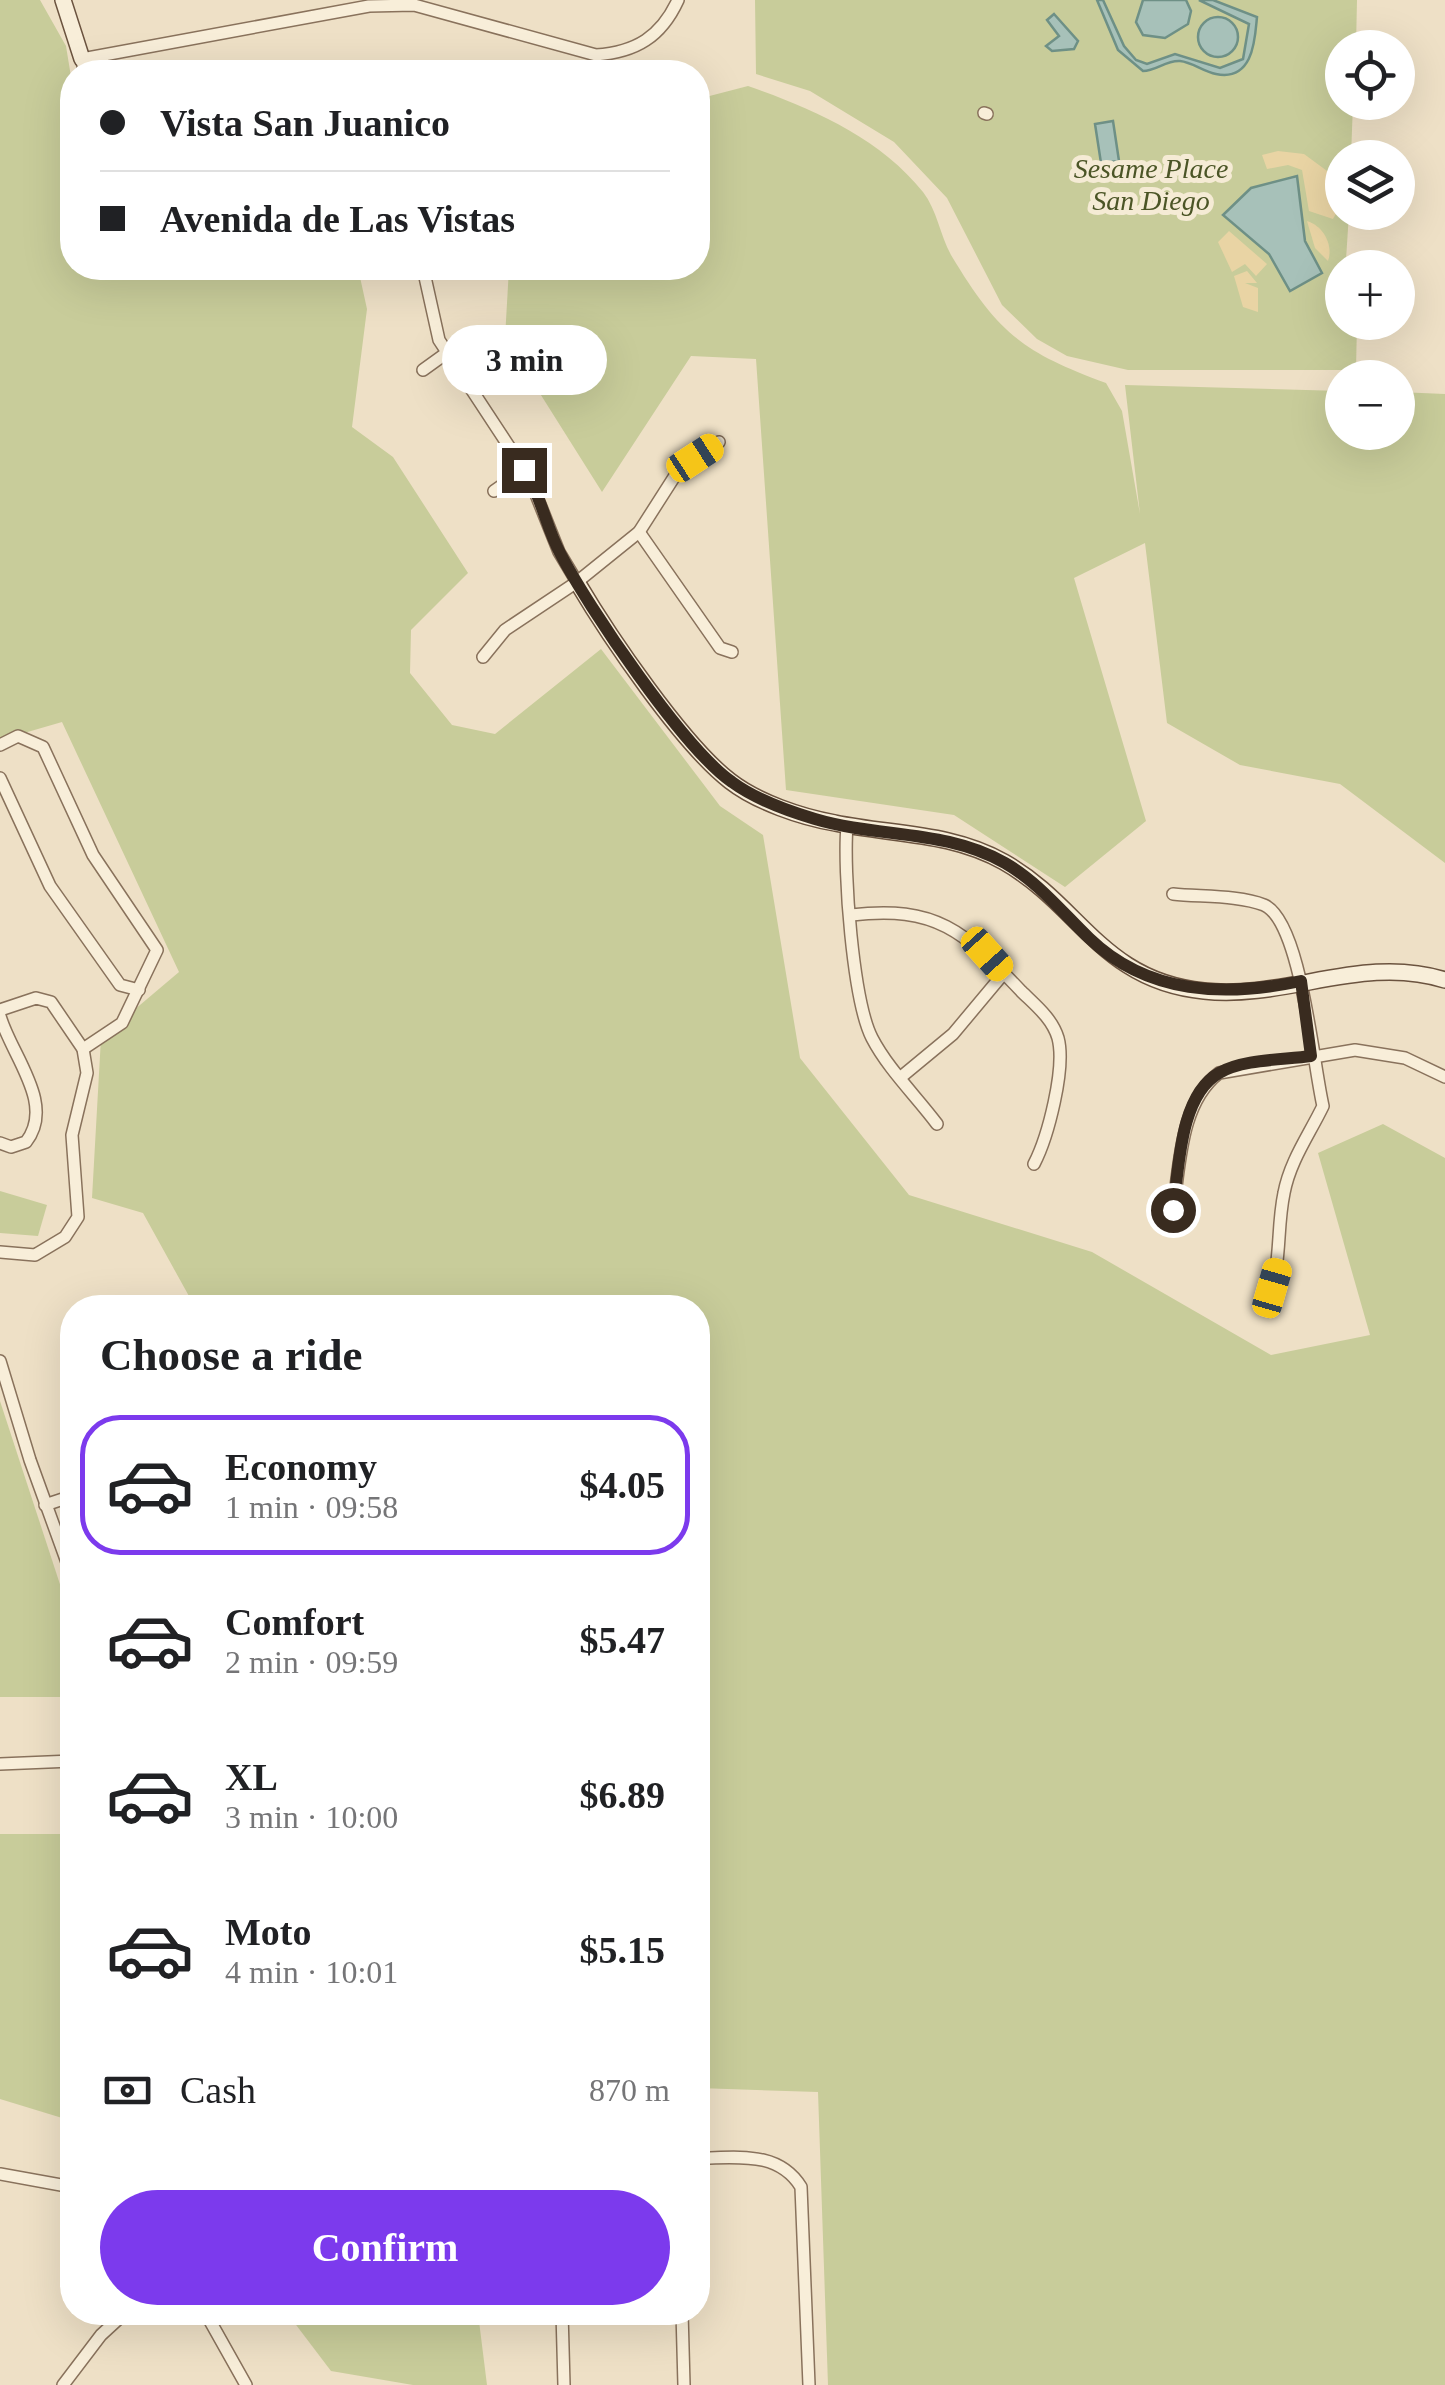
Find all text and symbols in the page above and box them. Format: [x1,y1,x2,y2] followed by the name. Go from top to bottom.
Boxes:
[1325,30,1415,450] map controls
[1325,30,1415,120] button: locate
[160,102,450,144] text: Vista San Juanico
[1325,140,1415,230] button: layers
[1074,153,1228,216] park label: Sesame Place San Diego
[160,198,515,240] text: Avenida de Las Vistas
[1325,250,1415,340] button: +
[442,325,606,395] callout: 3 min
[486,342,563,378] text: 3 min
[1325,360,1415,450] button: −
[662,429,728,487] car
[502,448,547,493] route end
[956,922,1018,986] car
[1151,1188,1196,1233] route start
[1249,1255,1295,1321] car
[100,1330,363,1380] text: Choose a ride
[105,1440,195,1530] icon: car
[225,1446,377,1488] text: Economy
[580,1464,665,1506] text: $4.05
[225,1489,398,1525] text: 1 min · 09:58
[105,1595,195,1685] icon: car
[225,1601,364,1643] text: Comfort
[580,1619,665,1661] text: $5.47
[225,1644,398,1680] text: 2 min · 09:59
[105,1750,195,1840] icon: car
[225,1756,278,1798] text: XL
[580,1774,665,1816] text: $6.89
[225,1799,398,1835] text: 3 min · 10:00
[105,1905,195,1995] icon: car
[225,1911,312,1953] text: Moto
[580,1929,665,1971] text: $5.15
[225,1954,398,1990] text: 4 min · 10:01
[100,2063,155,2118] icon: cash
[180,2069,256,2111] text: Cash
[589,2072,670,2108] text: 870 m
[100,2190,670,2305] button: Confirm

